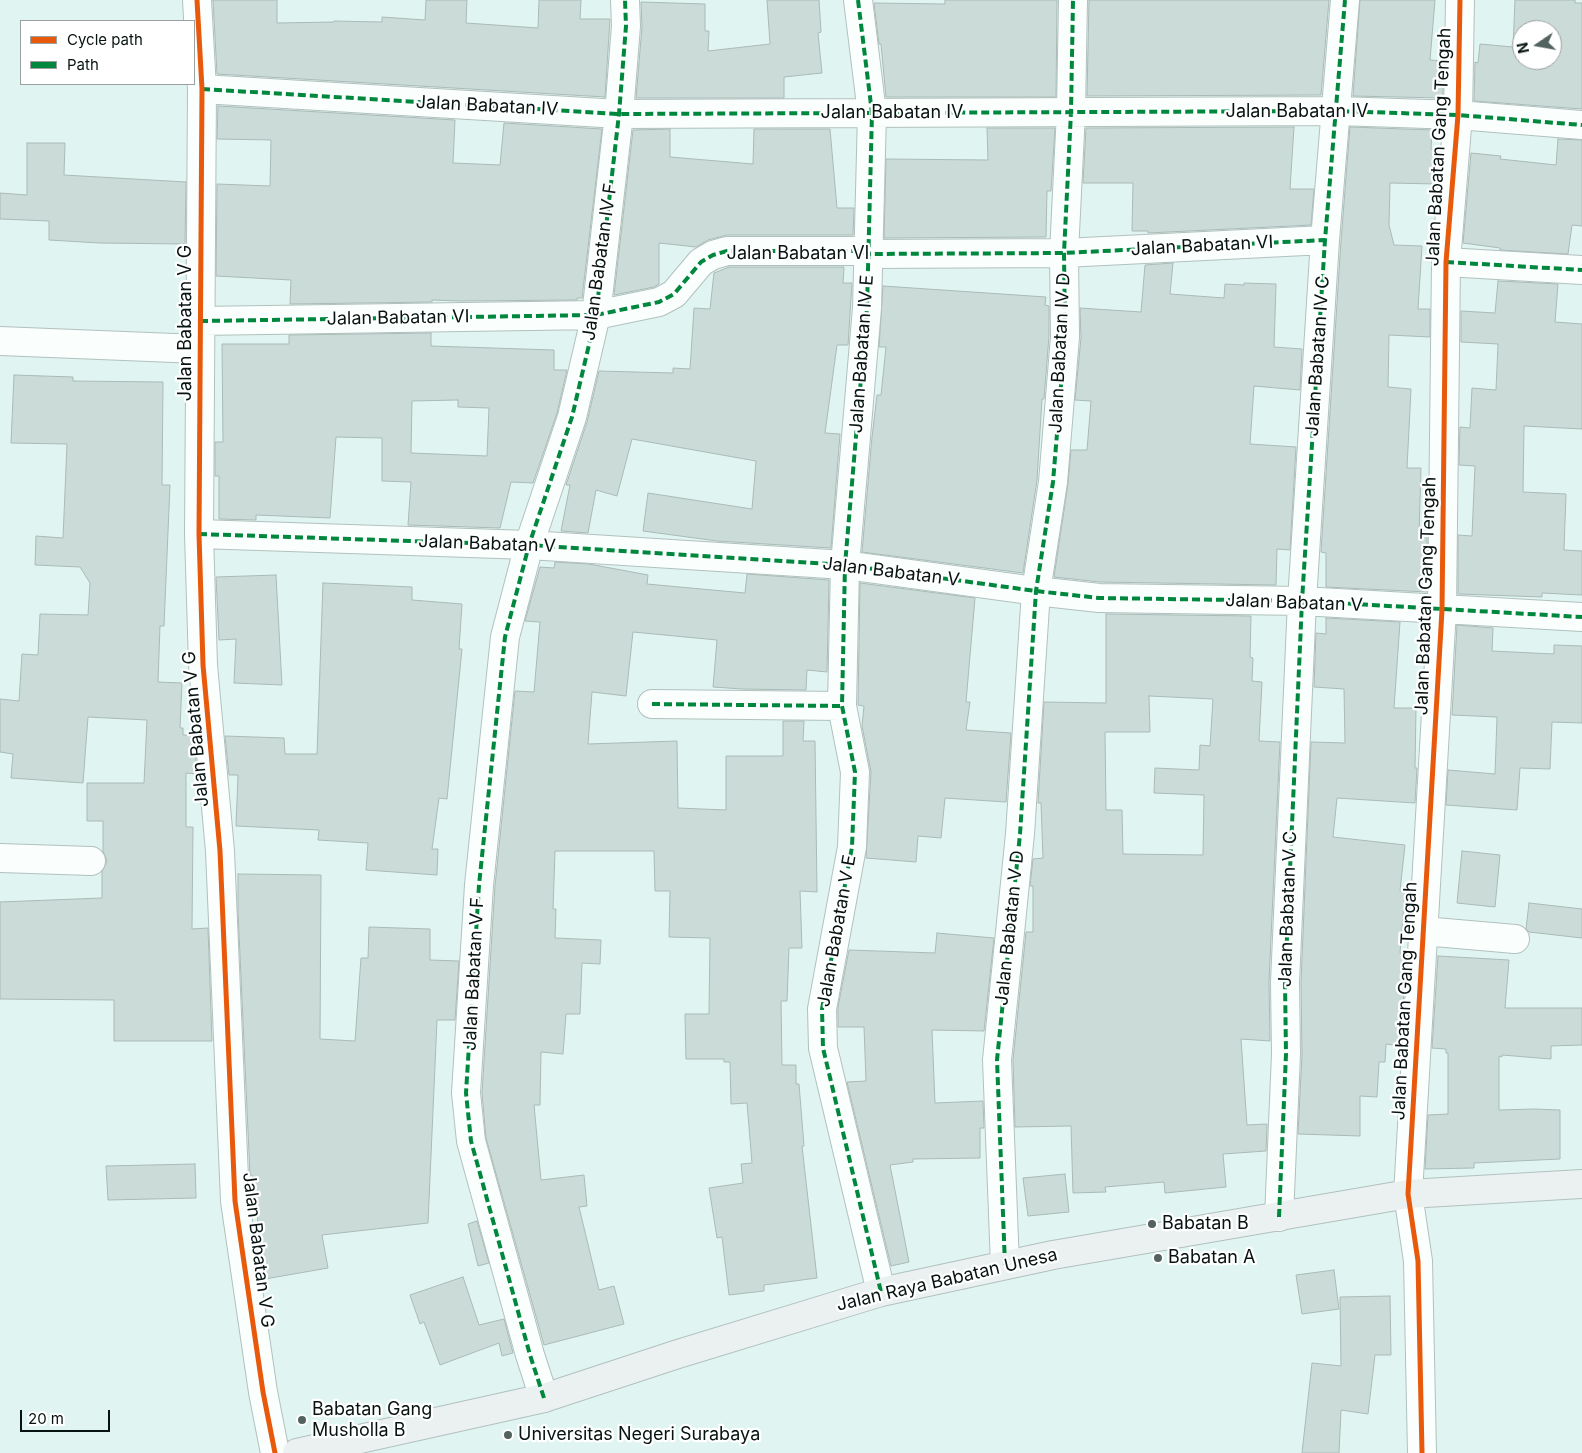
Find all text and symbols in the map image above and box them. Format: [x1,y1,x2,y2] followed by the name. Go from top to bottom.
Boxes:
[20,20,195,85] legend
[1512,20,1562,70] north arrow
[1422,27,1456,267] street label: Jalan Babatan Gang Tengah
[67,30,143,49] text: Cycle path
[1513,41,1532,55] text: N
[67,55,99,74] text: Path
[415,91,559,121] street label: Jalan Babatan IV
[1226,101,1368,123] street label: Jalan Babatan IV
[821,102,963,124] street label: Jalan Babatan IV
[578,182,622,342] street label: Jalan Babatan IV F
[1130,231,1274,261] street label: Jalan Babatan VI
[727,243,869,265] street label: Jalan Babatan VI
[175,245,197,401] street label: Jalan Babatan V G
[1045,272,1075,434] street label: Jalan Babatan IV D
[846,274,878,434] street label: Jalan Babatan IV E
[1302,275,1334,437] street label: Jalan Babatan IV C
[326,306,470,330] street label: Jalan Babatan VI
[1411,476,1441,716] street label: Jalan Babatan Gang Tengah
[418,531,556,557] street label: Jalan Babatan V
[821,553,961,591] street label: Jalan Babatan V
[1225,590,1363,616] street label: Jalan Babatan V
[178,650,214,808] street label: Jalan Babatan V G
[1274,831,1302,987] street label: Jalan Babatan V C
[991,849,1029,1007] street label: Jalan Babatan V D
[813,853,861,1009] street label: Jalan Babatan V E
[1388,881,1422,1121] street label: Jalan Babatan Gang Tengah
[459,897,489,1051] street label: Jalan Babatan V F
[238,1171,278,1329] street label: Jalan Babatan V G
[1162,1213,1249,1235] place label: Babatan B
[1146,1218,1158,1230] marker: Babatan B
[834,1244,1060,1316] street label: Jalan Raya Babatan Unesa
[1168,1247,1255,1269] place label: Babatan A
[1152,1252,1164,1264] marker: Babatan A
[312,1399,432,1442] place label: Babatan Gang Musholla B
[22,1400,112,1432] scale bar
[28,1409,64,1428] text: 20 m
[296,1414,308,1426] marker: Babatan Gang Musholla B
[518,1424,760,1446] place label: Universitas Negeri Surabaya
[502,1429,514,1441] marker: Universitas Negeri Surabaya

